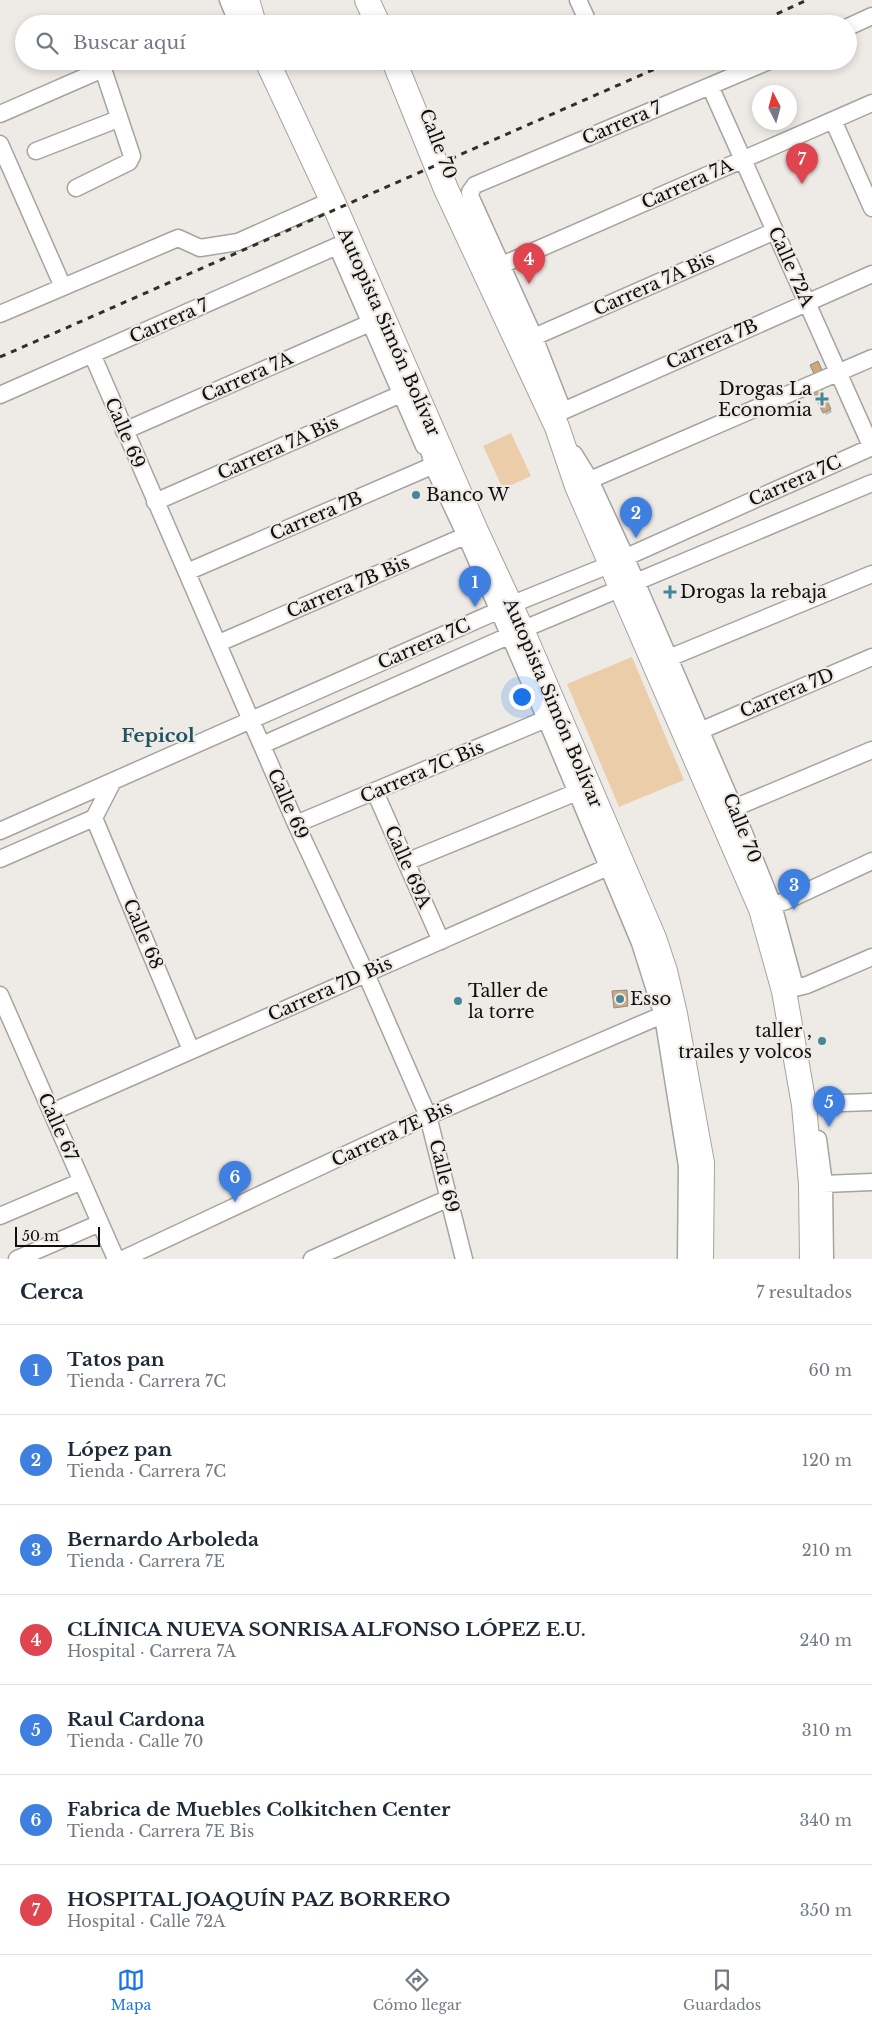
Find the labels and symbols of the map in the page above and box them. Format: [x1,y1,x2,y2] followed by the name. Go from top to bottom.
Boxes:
[752,85,797,130] north arrow
[579,96,666,150] street label: Carrera 7
[415,106,461,182] street label: Calle 70
[786,143,818,184] pin: 7
[638,154,737,214] street label: Carrera 7A
[333,223,445,440] street label: Autopista Simón Bolívar
[764,223,819,312] street label: Calle 72A
[513,243,545,284] pin: 4
[590,248,718,320] street label: Carrera 7A Bis
[126,293,213,348] street label: Carrera 7
[663,314,761,374] street label: Carrera 7B
[198,347,297,407] street label: Carrera 7A
[718,378,812,421] place label: Drogas La Economia
[816,393,828,405] marker: Drogas La Economia
[100,394,150,472] street label: Calle 69
[214,412,342,484] street label: Carrera 7A Bis
[745,451,845,511] street label: Carrera 7C
[426,484,510,506] place label: Banco W
[267,487,365,545] street label: Carrera 7B
[410,489,422,501] marker: Banco W
[620,497,652,538] pin: 2
[283,551,413,623] street label: Carrera 7B Bis
[459,566,491,607] pin: 1
[680,581,827,603] place label: Drogas la rebaja
[664,586,676,598] marker: Drogas la rebaja
[498,594,607,812] street label: Autopista Simón Bolívar
[374,614,474,674] street label: Carrera 7C
[737,663,837,723] street label: Carrera 7D
[509,684,535,710] your location
[121,724,195,747] district label: Fepicol
[357,736,487,808] street label: Carrera 7C Bis
[263,765,313,843] street label: Calle 69
[718,790,766,866] street label: Calle 70
[380,822,436,913] street label: Calle 69A
[778,869,810,910] pin: 3
[118,896,168,972] street label: Calle 68
[265,952,395,1026] street label: Carrera 7D Bis
[468,980,548,1023] place label: Taller de la torre
[630,988,671,1010] place label: Esso
[614,993,626,1005] marker: Esso
[452,995,464,1007] marker: Taller de la torre
[678,1020,812,1063] place label: taller , trailes y volcos
[816,1035,828,1047] marker: taller , trailes y volcos
[813,1086,845,1127] pin: 5
[33,1090,83,1165] street label: Calle 67
[328,1096,456,1172] street label: Carrera 7E Bis
[424,1137,464,1215] street label: Calle 69
[219,1161,251,1202] pin: 6
[15,1224,100,1247] scale bar

